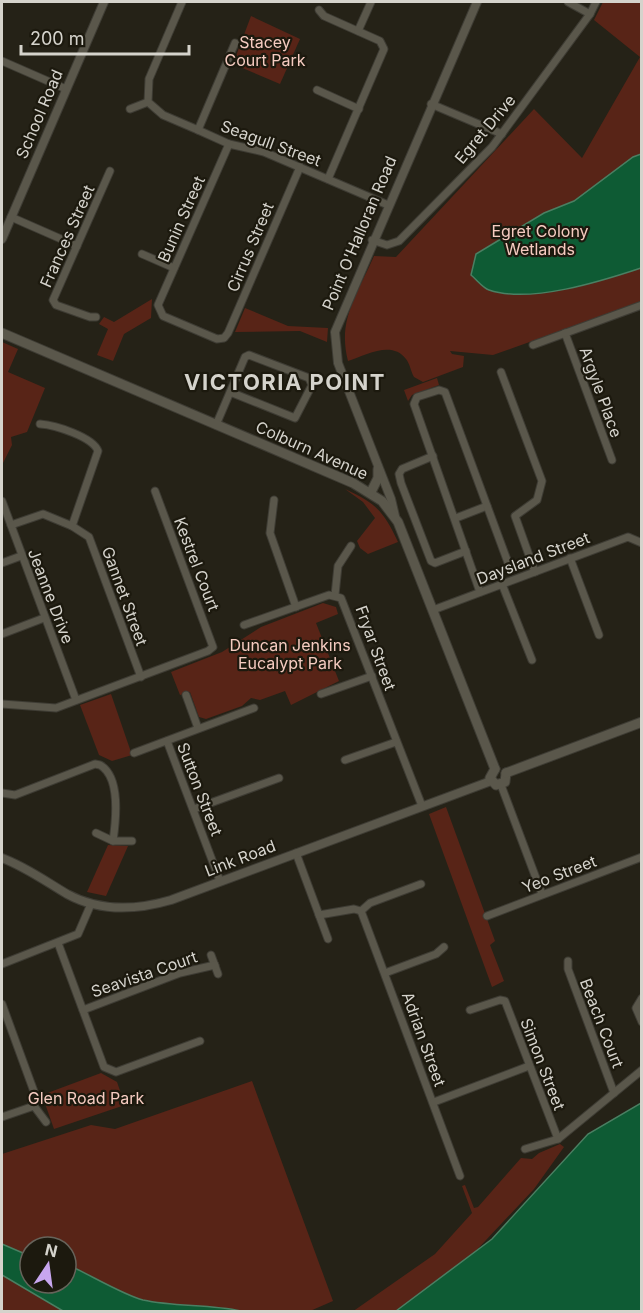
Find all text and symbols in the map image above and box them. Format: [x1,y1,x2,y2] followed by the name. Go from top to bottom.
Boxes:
[21,18,189,56] scale bar
[30,28,85,49] text: 200 m
[224,32,306,70] park label: Stacey Court Park
[11,66,67,162] street label: School Road
[450,90,520,168] street label: Egret Drive
[218,116,324,170] street label: Seagull Street
[317,153,401,313] street label: Point O'Halloran Road
[153,173,209,265] street label: Bunin Street
[35,182,99,290] street label: Frances Street
[222,199,278,295] street label: Cirrus Street
[491,221,589,259] park label: Egret Colony Wetlands
[575,344,627,440] street label: Argyle Place
[184,369,386,395] district label: VICTORIA POINT
[253,416,371,484] street label: Colburn Avenue
[170,514,224,614] street label: Kestrel Court
[474,527,592,589] street label: Daysland Street
[98,544,152,648] street label: Gannet Street
[24,546,78,646] street label: Jeanne Drive
[351,603,401,693] street label: Fryar Street
[229,635,351,673] park label: Duncan Jenkins Eucalypt Park
[173,740,227,838] street label: Sutton Street
[202,835,278,881] street label: Link Road
[519,851,599,897] street label: Yeo Street
[88,946,200,1002] street label: Seavista Court
[576,975,628,1071] street label: Beach Court
[398,989,450,1089] street label: Adrian Street
[516,1015,570,1113] street label: Simon Street
[28,1088,144,1108] park label: Glen Road Park
[18,1235,78,1295] north arrow
[43,1239,60,1262] text: N

